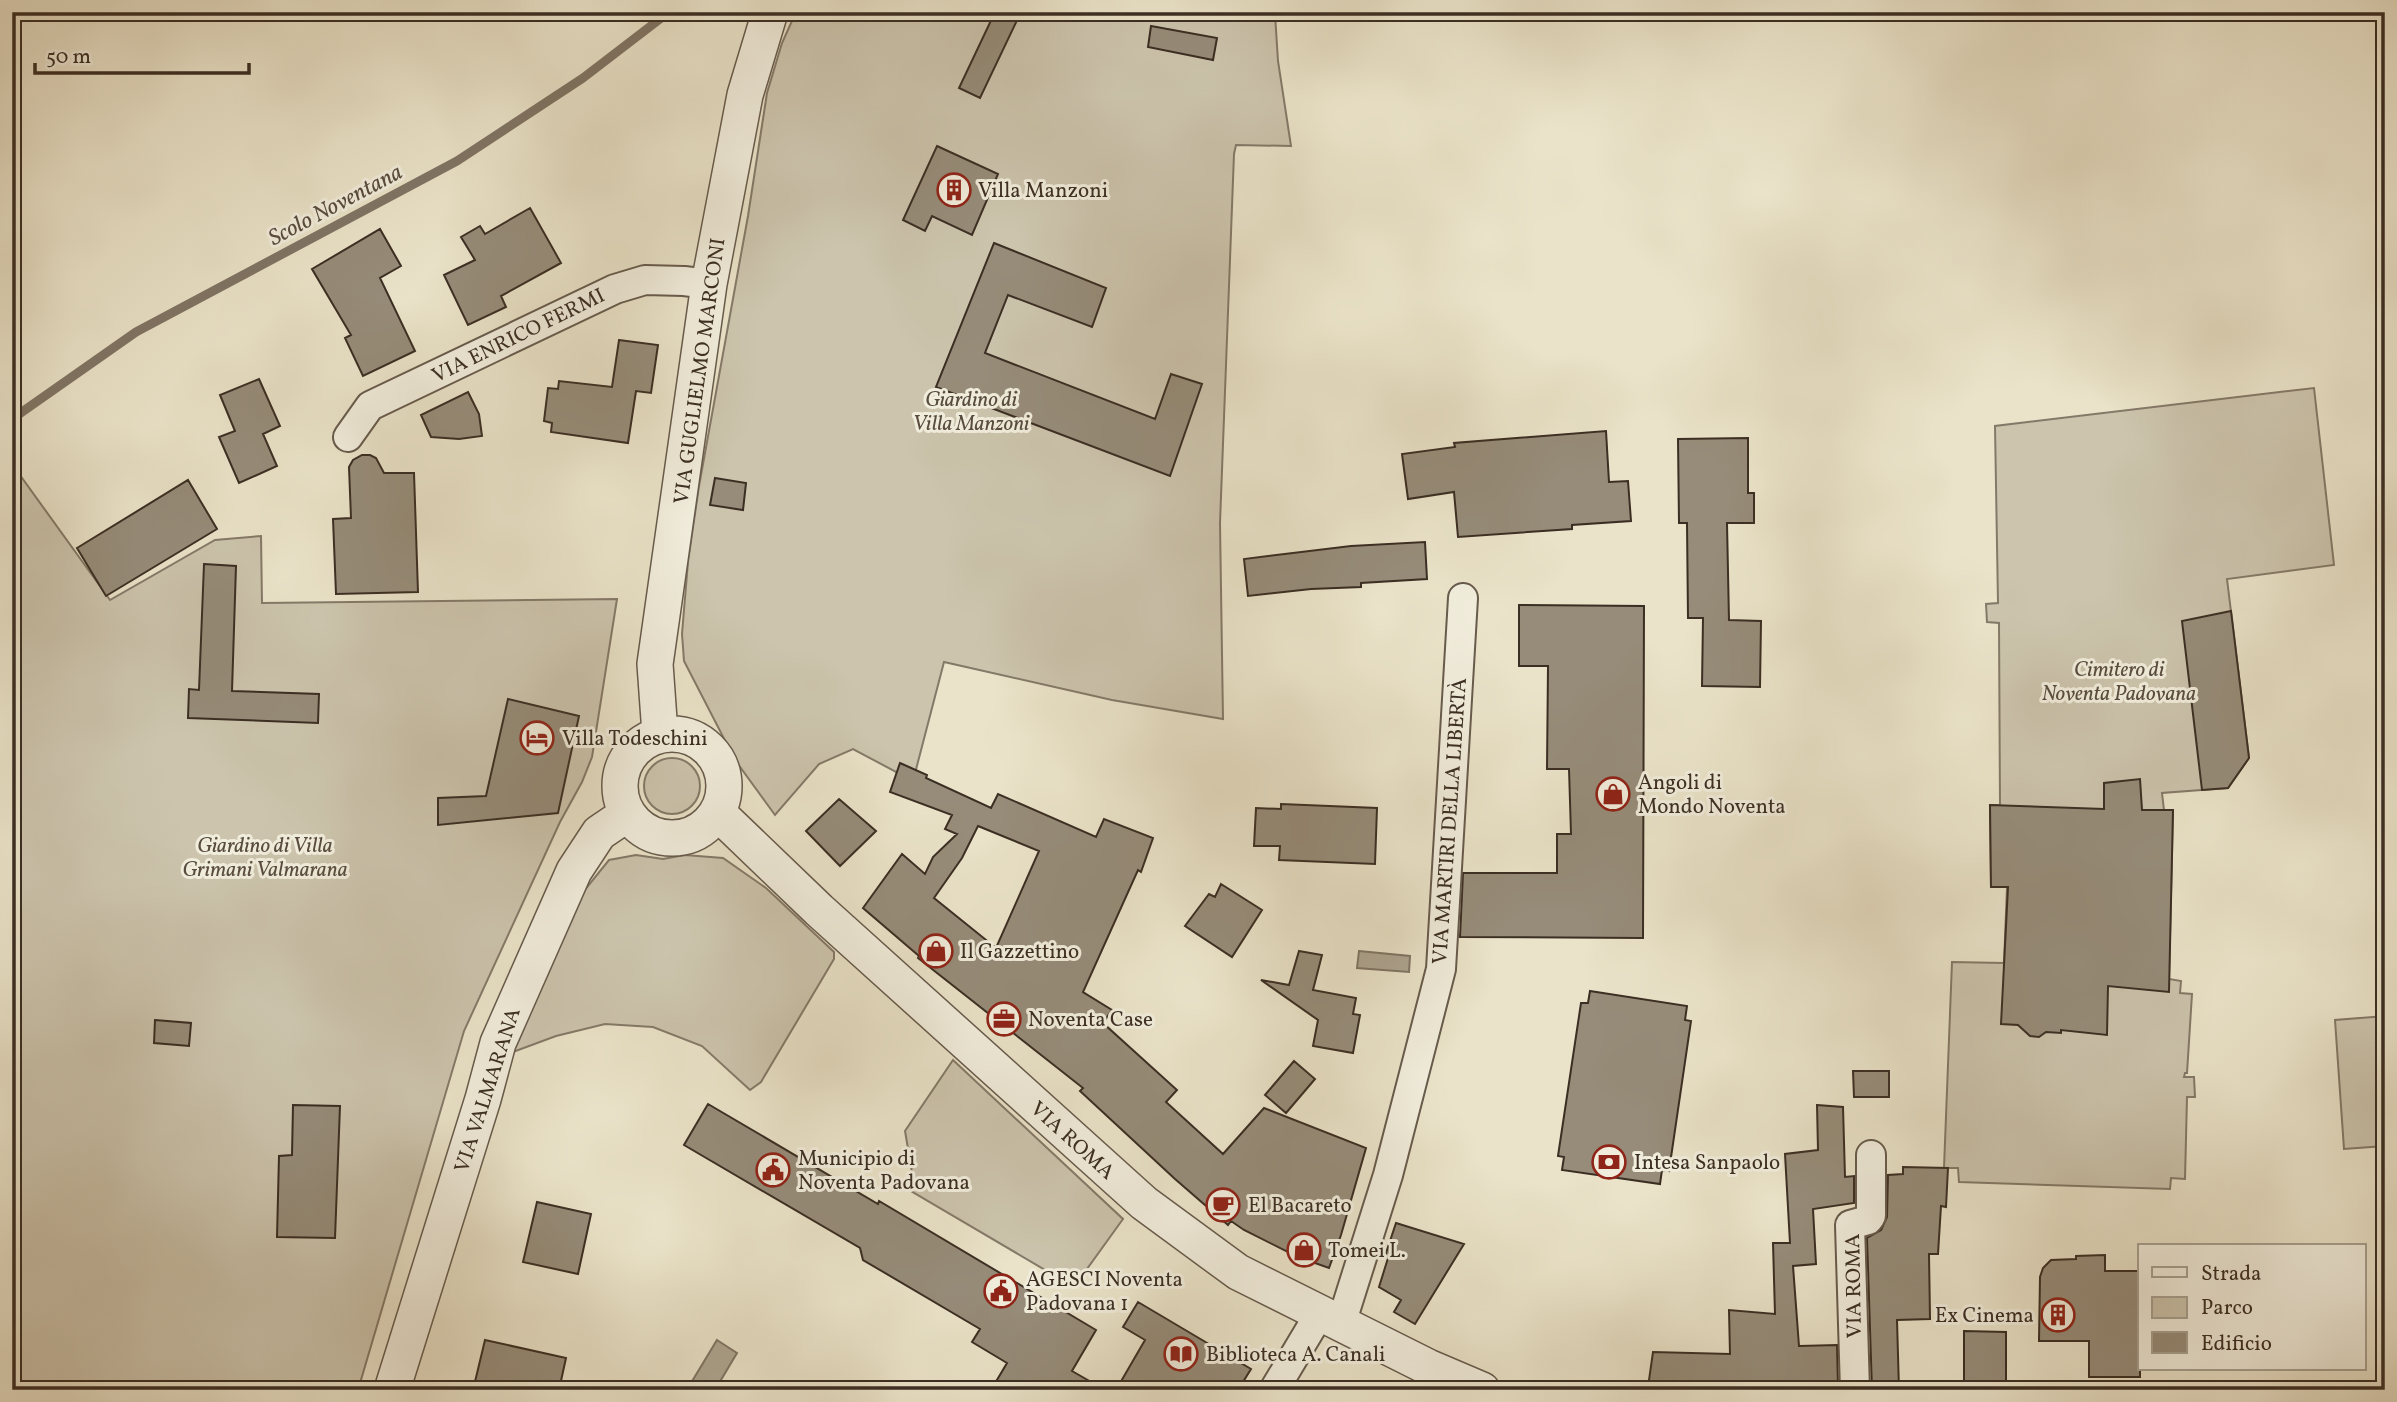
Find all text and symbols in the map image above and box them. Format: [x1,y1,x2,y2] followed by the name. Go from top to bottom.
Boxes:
[35,32,248,76] scale bar
[46,43,91,72] text: 50 m
[263,157,409,255] water label: Scolo Noventana
[935,171,973,209] building icon: Villa Manzoni
[978,177,1108,206] place label: Villa Manzoni
[667,236,734,506] street label: VIA GUGLIELMO MARCONI
[427,282,610,391] street label: VIA ENRICO FERMI
[913,386,1030,439] park label: Giardino di Villa Manzoni
[2042,656,2196,709] park label: Cimitero di Noventa Padovana
[1426,677,1475,965] street label: VIA MARTIRI DELLA LIBERTÀ
[518,719,556,757] hotel icon: Villa Todeschini
[562,725,708,754] place label: Villa Todeschini
[1638,769,1786,822] place label: Angoli di Mondo Noventa
[1594,775,1632,813] shop icon: Angoli di Mondo Noventa
[182,832,348,885] park label: Giardino di Villa Grimani Valmarana
[917,932,955,970] shop icon: Il Gazzettino
[960,938,1079,967] place label: Il Gazzettino
[985,1000,1023,1038] office icon: Noventa Case
[448,1004,529,1177] street label: VIA VALMARANA
[1028,1006,1153,1035] place label: Noventa Case
[1023,1095,1121,1187] street label: VIA ROMA
[1590,1143,1628,1181] bank icon: Intesa Sanpaolo
[798,1145,970,1198] place label: Municipio di Noventa Padovana
[1634,1149,1780,1178] place label: Intesa Sanpaolo
[754,1151,792,1189] public building icon: Municipio di Noventa Padovana
[1204,1186,1242,1224] cafe icon: El Bacareto
[1248,1192,1352,1221] place label: El Bacareto
[1285,1231,1323,1269] shop icon: Tomei L.
[1839,1233,1870,1339] street label: VIA ROMA
[1328,1237,1406,1266] place label: Tomei L.
[2138,1244,2366,1370] legend
[2201,1260,2262,1289] text: Strada
[1026,1266,1183,1319] place label: AGESCI Noventa Padovana 1
[982,1272,1020,1310] public building icon: AGESCI Noventa Padovana 1
[2201,1294,2253,1323] text: Parco
[2039,1296,2077,1334] building icon: Ex Cinema
[1935,1302,2034,1331] place label: Ex Cinema
[2201,1330,2272,1359] text: Edificio
[1162,1335,1200,1373] library icon: Biblioteca A. Canali
[1206,1341,1385,1370] place label: Biblioteca A. Canali

